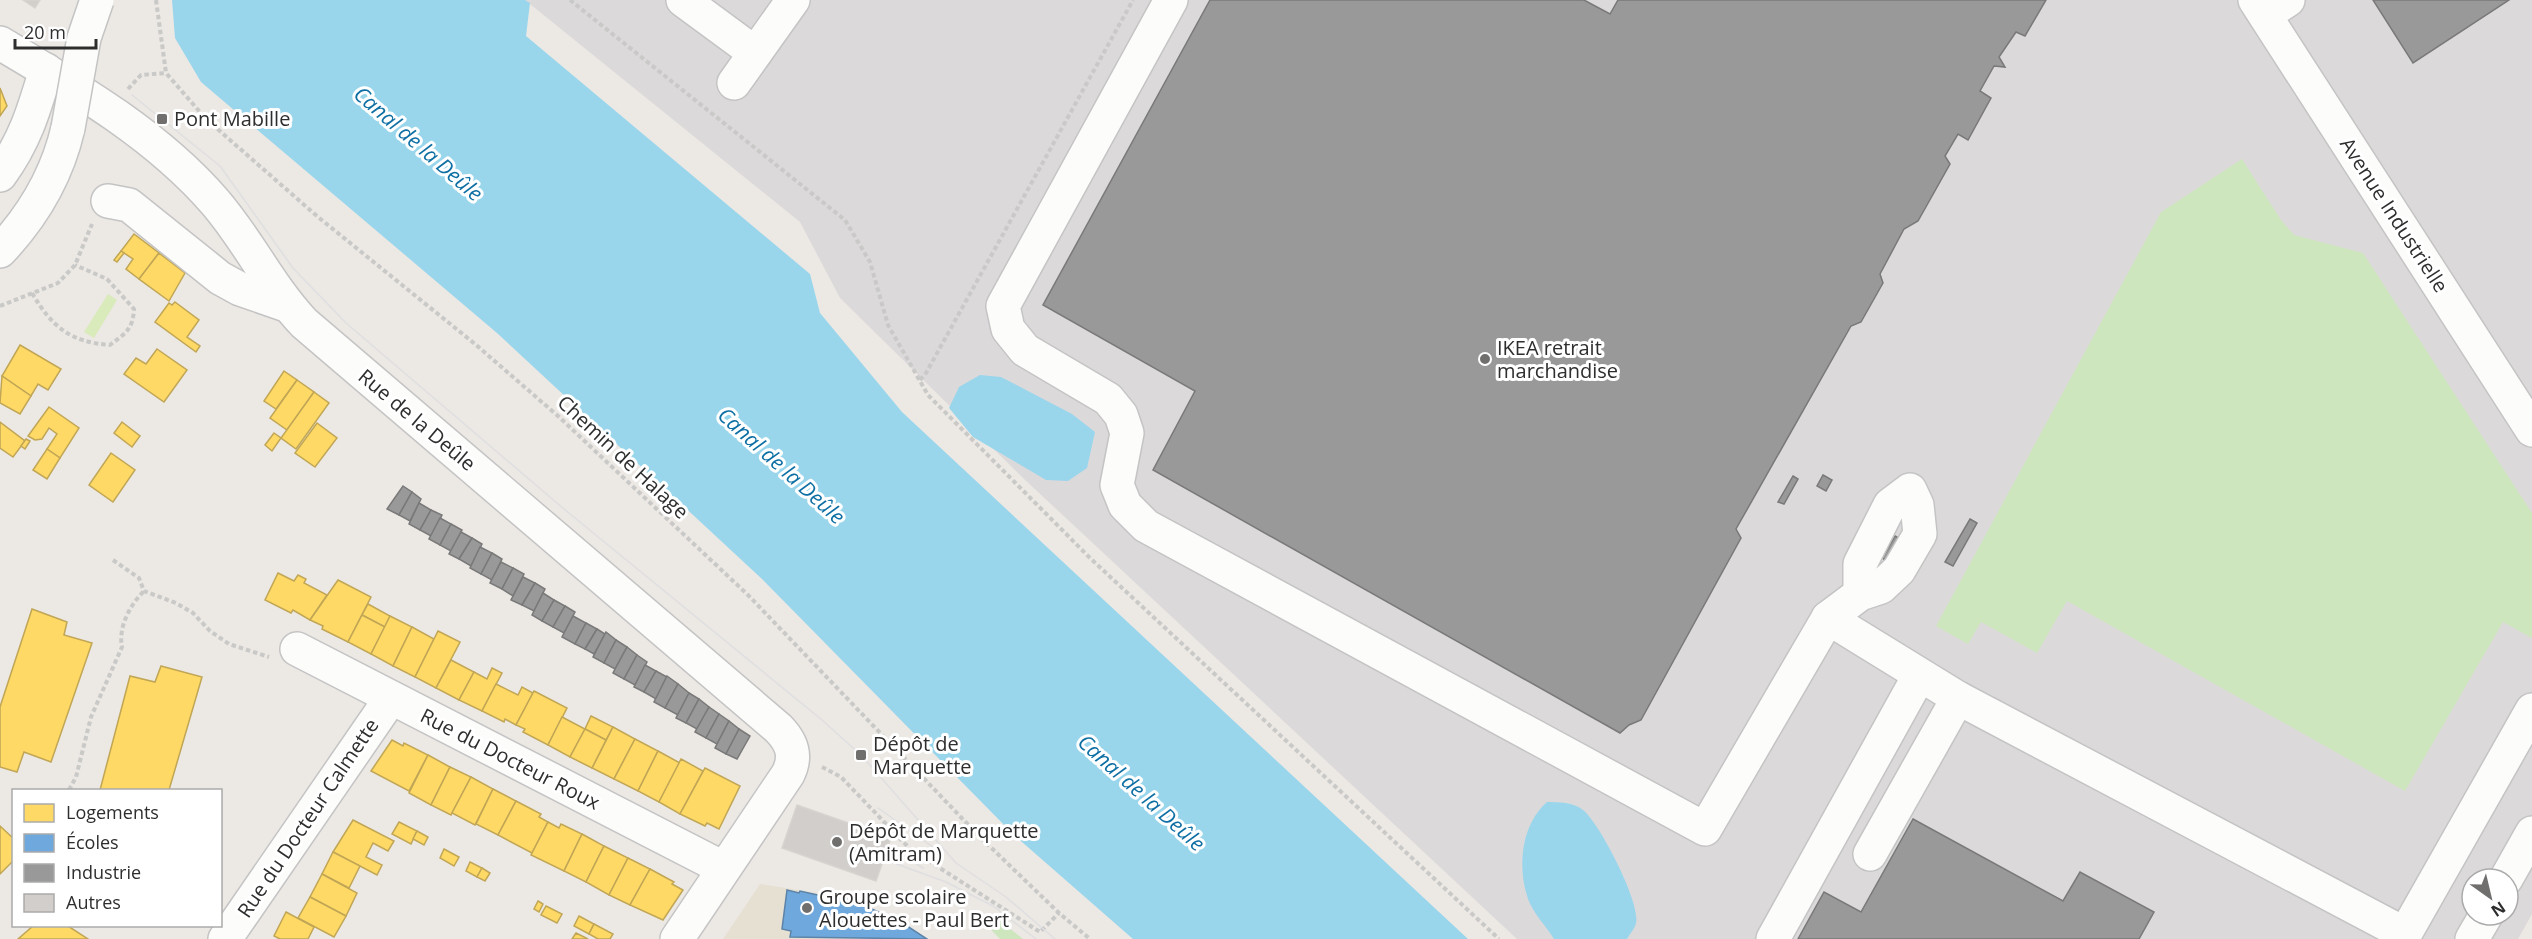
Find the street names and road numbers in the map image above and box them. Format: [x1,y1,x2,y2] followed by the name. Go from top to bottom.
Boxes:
[2334,132,2455,297] street label: Avenue Industrielle
[353,363,482,477] street label: Rue de la Deûle
[552,389,695,524] street label: Chemin de Halage
[416,702,605,816] street label: Rue du Docteur Roux
[231,713,384,923] street label: Rue du Docteur Calmette

